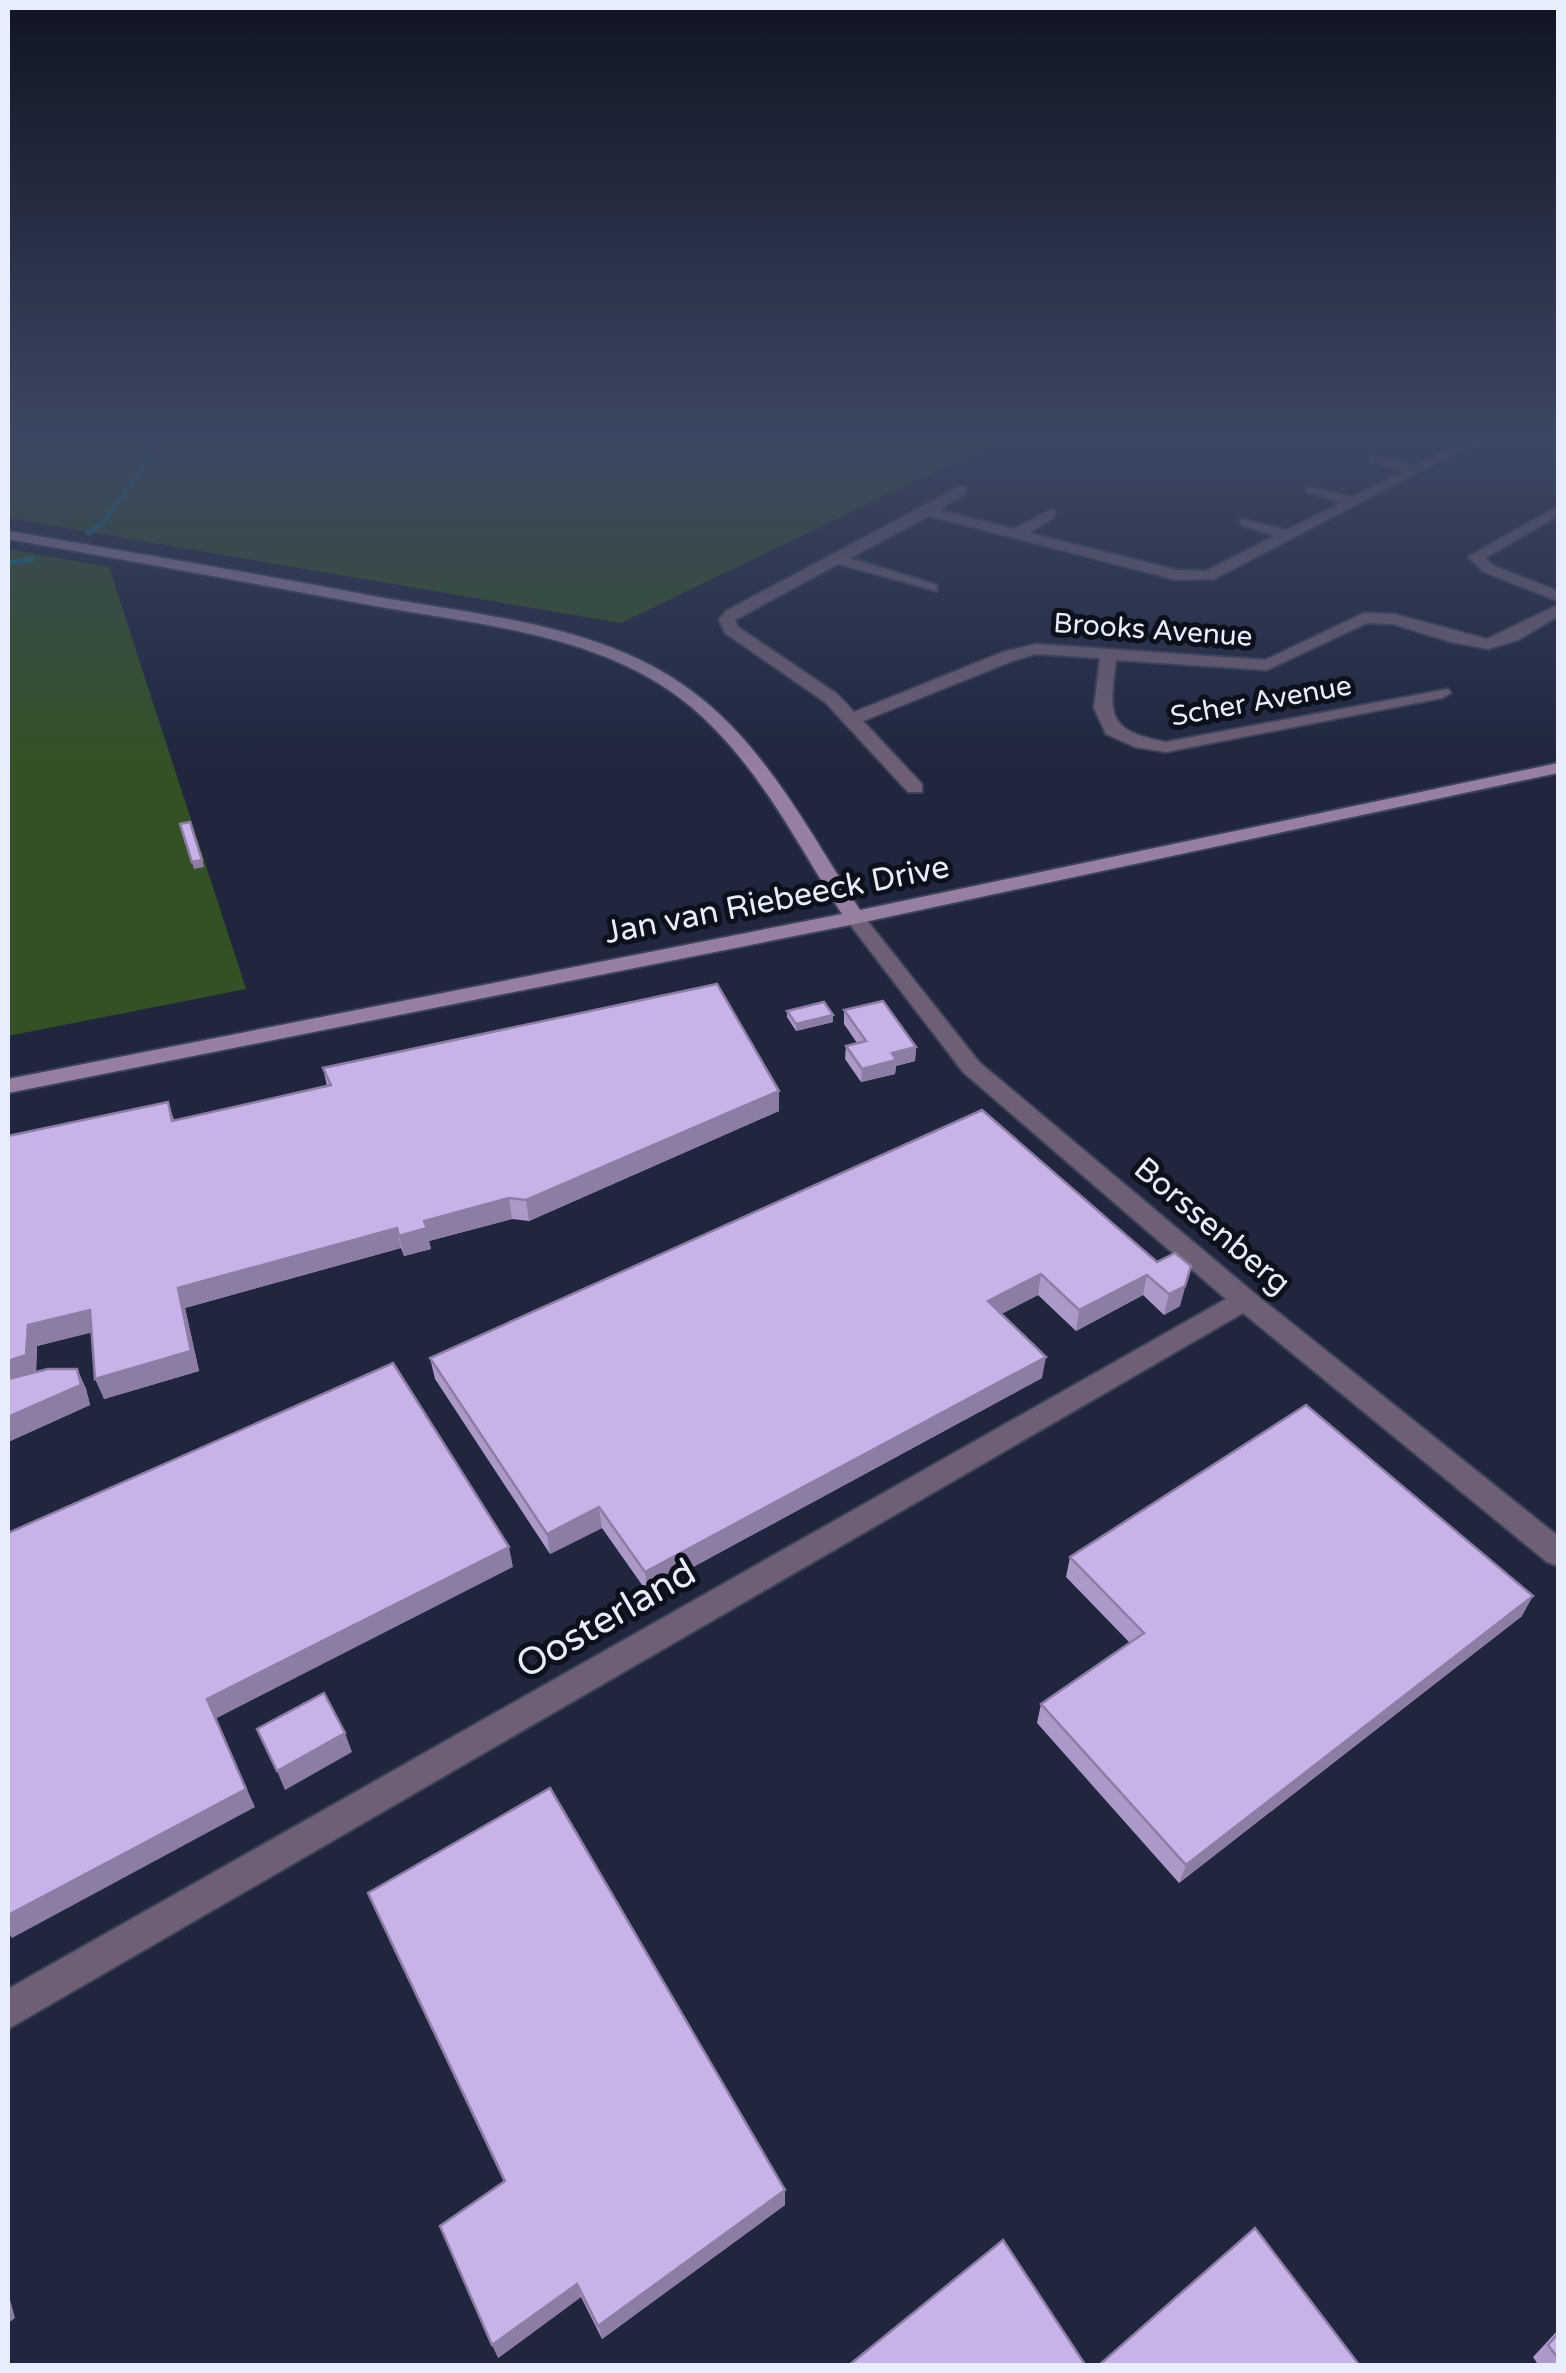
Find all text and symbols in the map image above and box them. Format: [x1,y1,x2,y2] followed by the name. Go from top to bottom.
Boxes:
[1052,606,1254,654] street label: Brooks Avenue
[1168,668,1354,734] street label: Scher Avenue
[601,848,953,952] street label: Jan van Riebeeck Drive
[1126,1150,1298,1302] street label: Borssenberg
[508,1549,704,1689] street label: Oosterland

